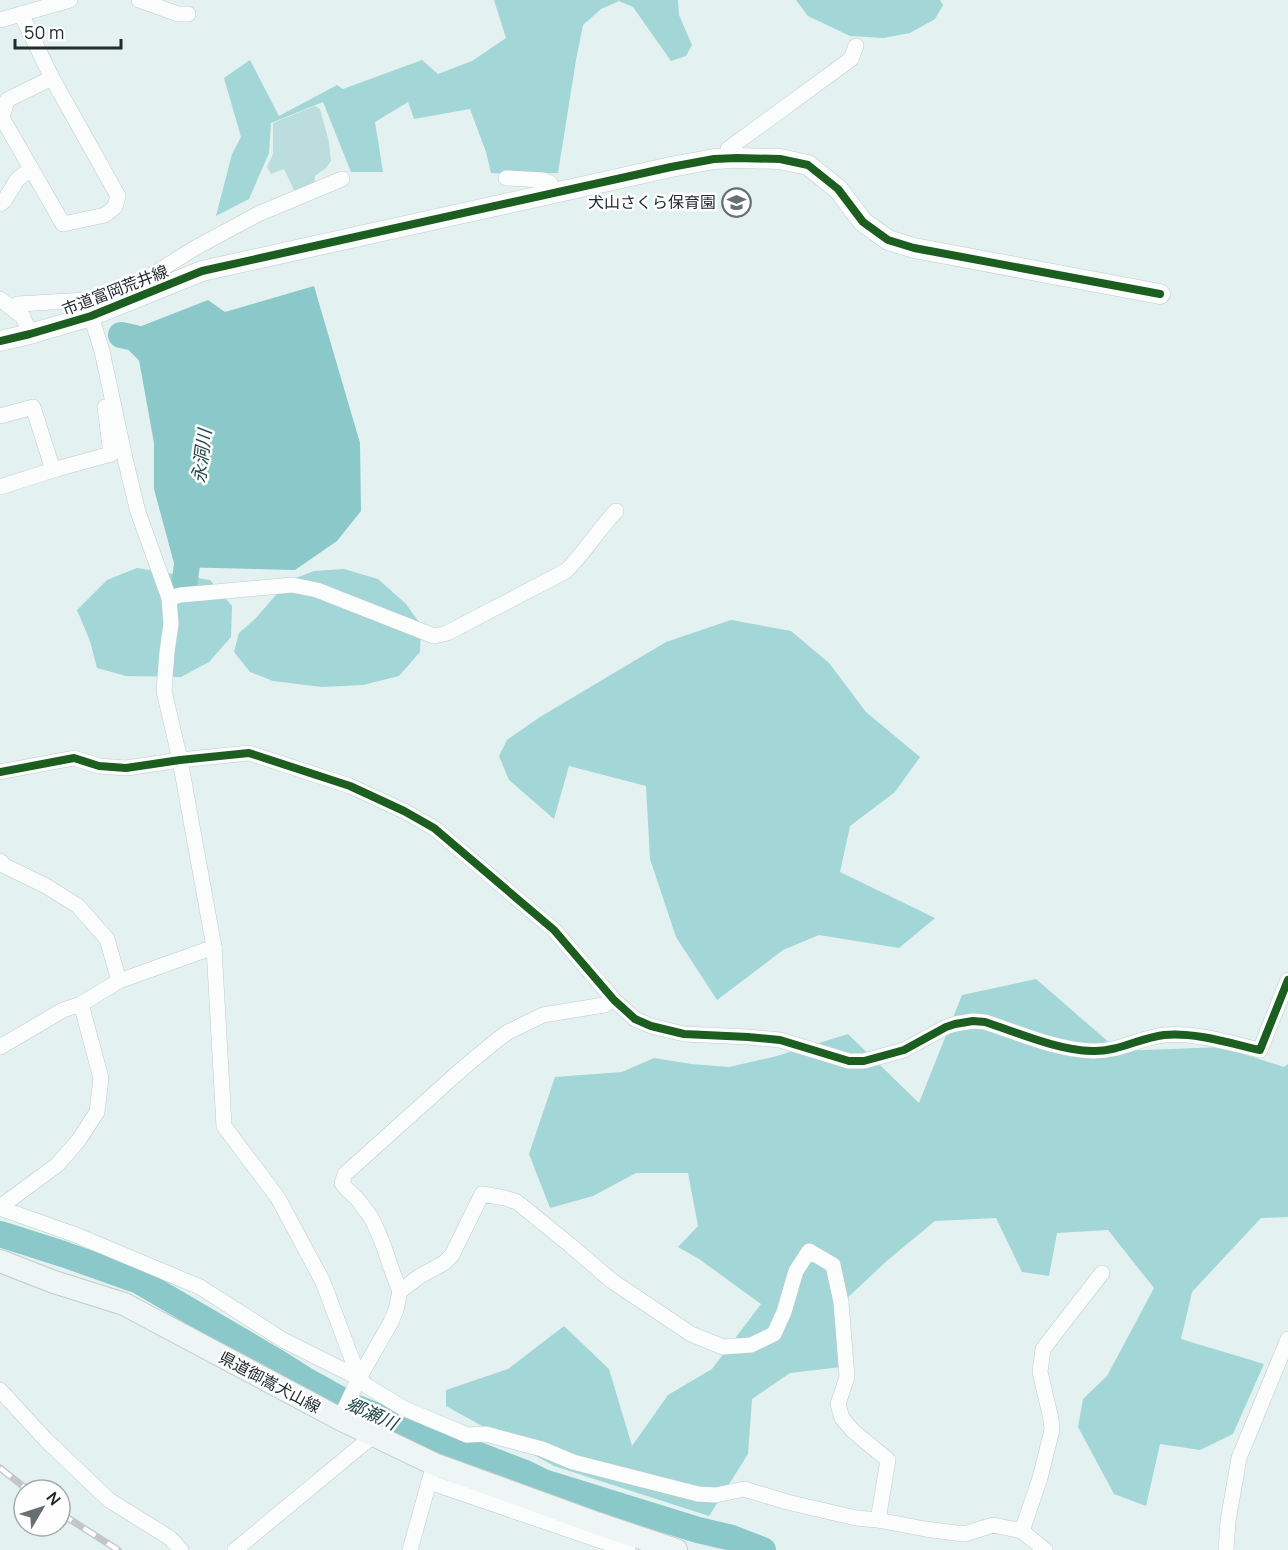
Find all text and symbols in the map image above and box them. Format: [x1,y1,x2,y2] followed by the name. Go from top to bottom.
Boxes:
[15,12,122,50] scale bar
[24,20,64,44] text: 50 m
[721,186,753,218] school or university icon: 犬山さくら保育園
[588,191,716,213] place label: 犬山さくら保育園
[59,260,171,320] street label: 市道富岡荒井線
[186,426,216,484] water label: 永洞川
[215,1346,325,1418] street label: 県道御嵩犬山線
[342,1391,403,1436] water label: 郷瀬川
[12,1478,72,1538] north arrow
[41,1487,66,1510] text: N

